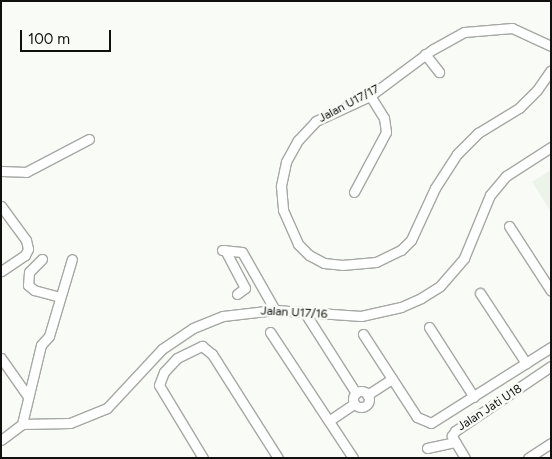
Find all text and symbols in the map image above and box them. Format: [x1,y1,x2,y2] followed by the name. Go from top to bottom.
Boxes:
[22,20,114,52] scale bar
[28,30,70,48] text: 100 m
[316,82,382,126] street label: Jalan U17/17
[260,304,328,322] street label: Jalan U17/16
[455,382,525,434] street label: Jalan Jati U18

